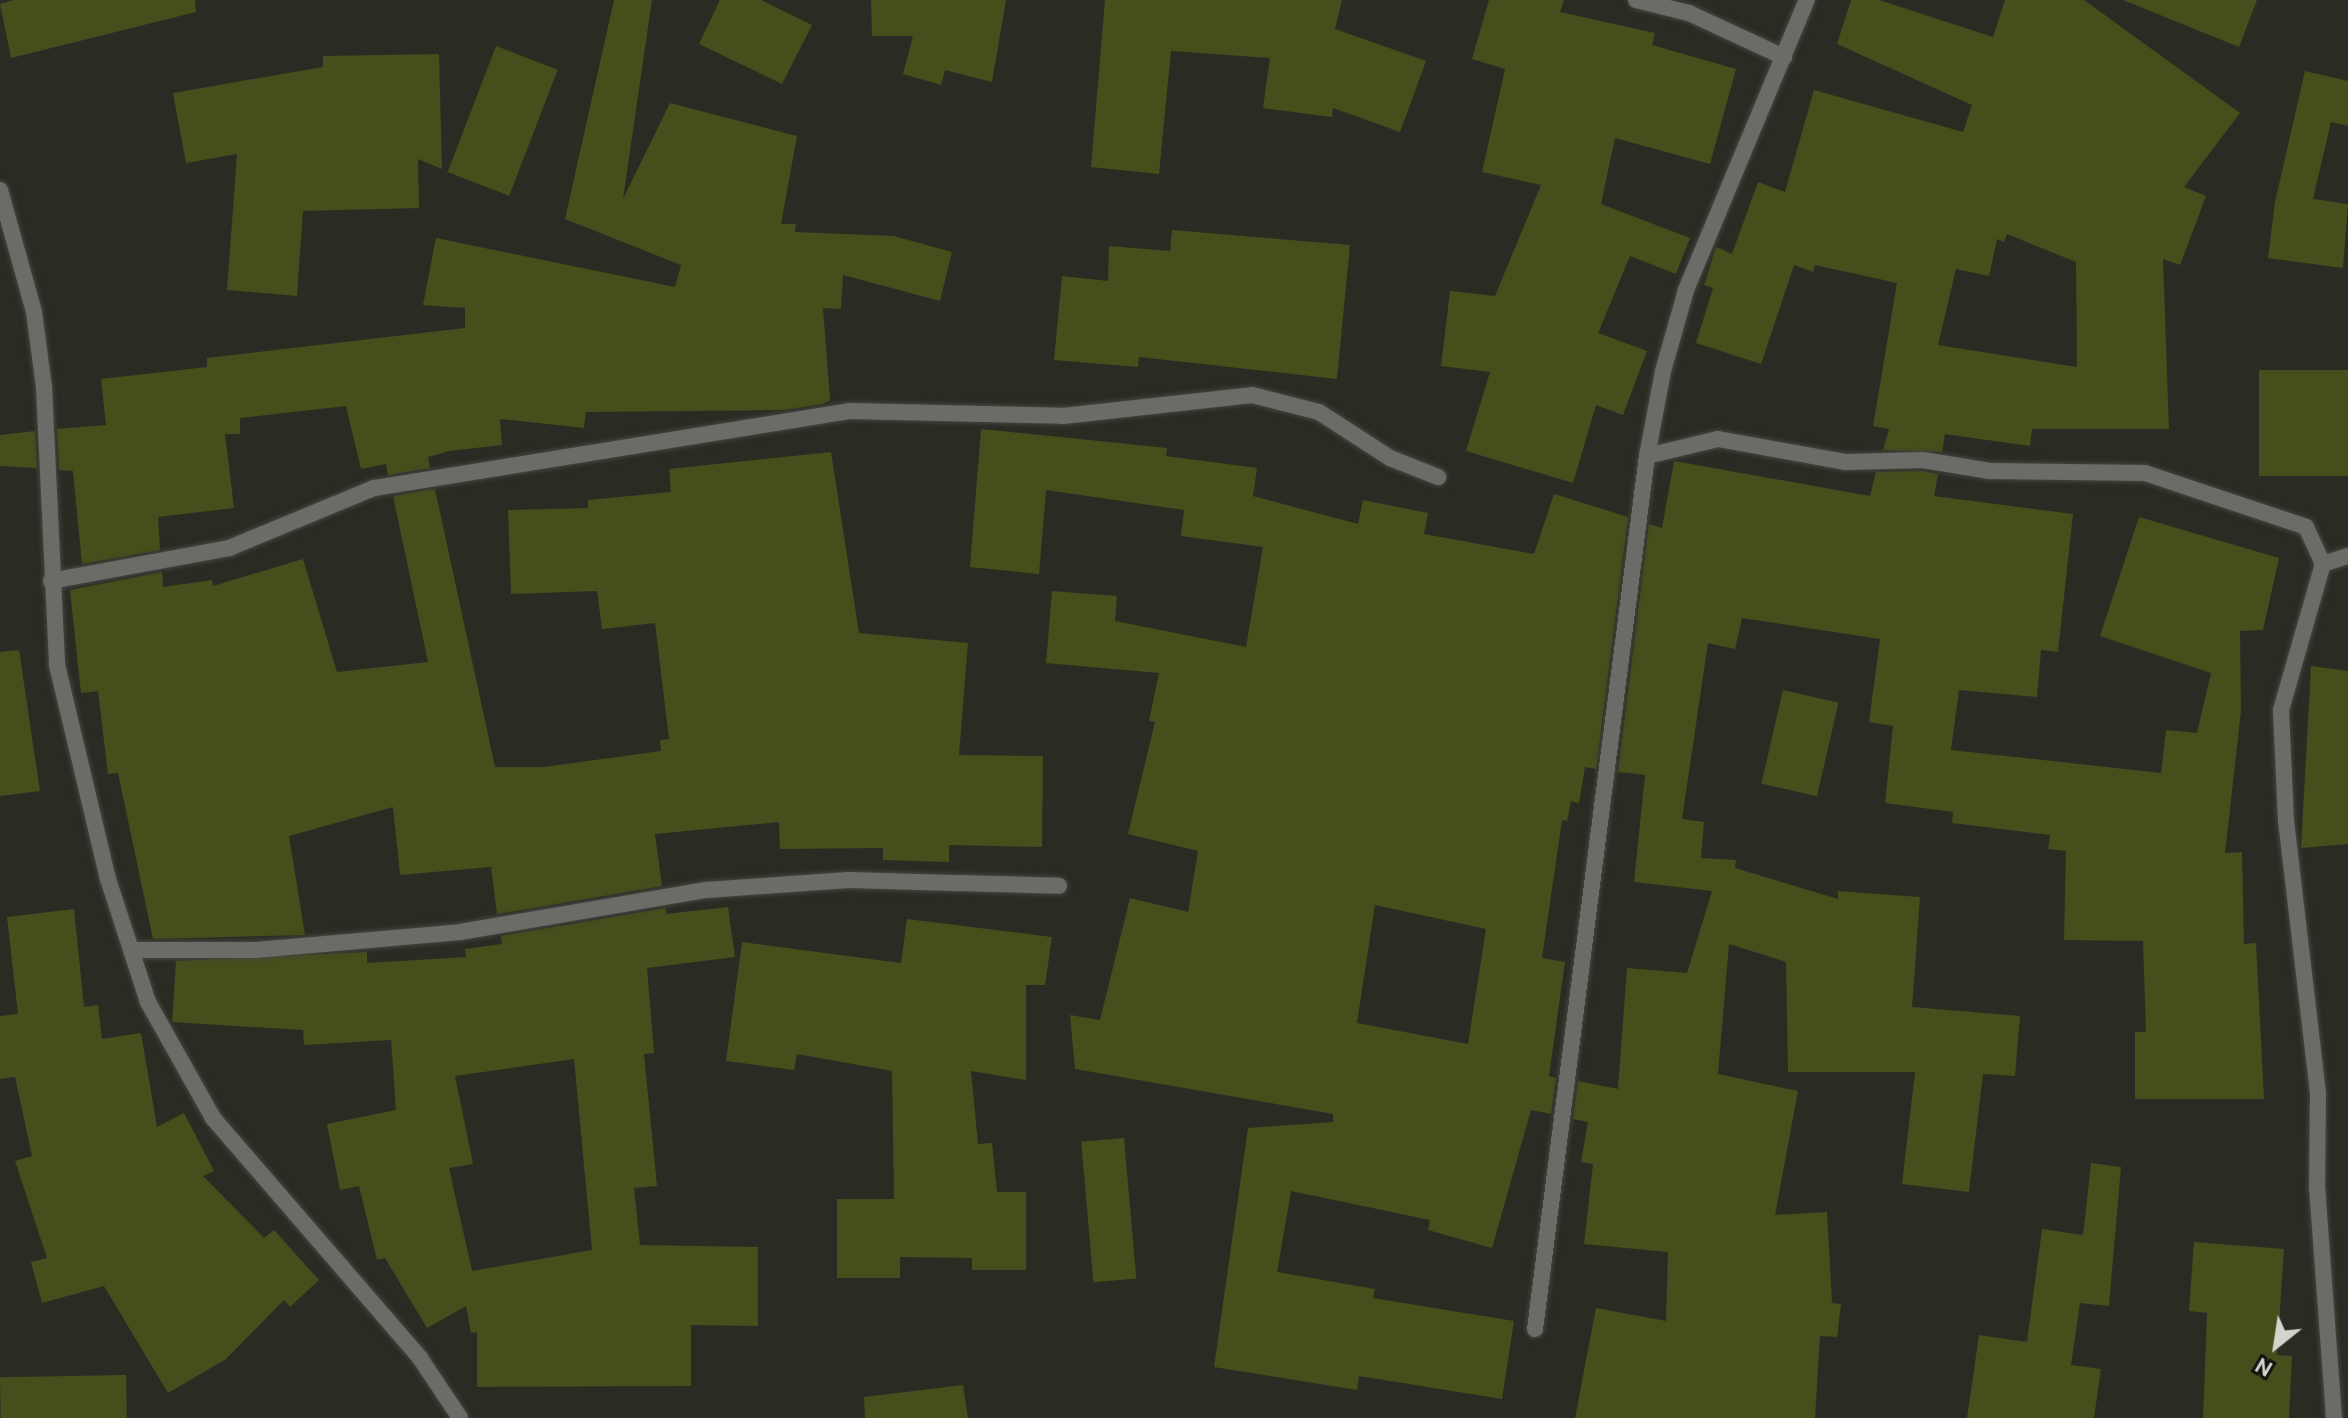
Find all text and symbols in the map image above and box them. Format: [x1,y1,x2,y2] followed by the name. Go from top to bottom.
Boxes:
[2236,1306,2316,1386] north arrow
[2250,1352,2277,1383] text: N

